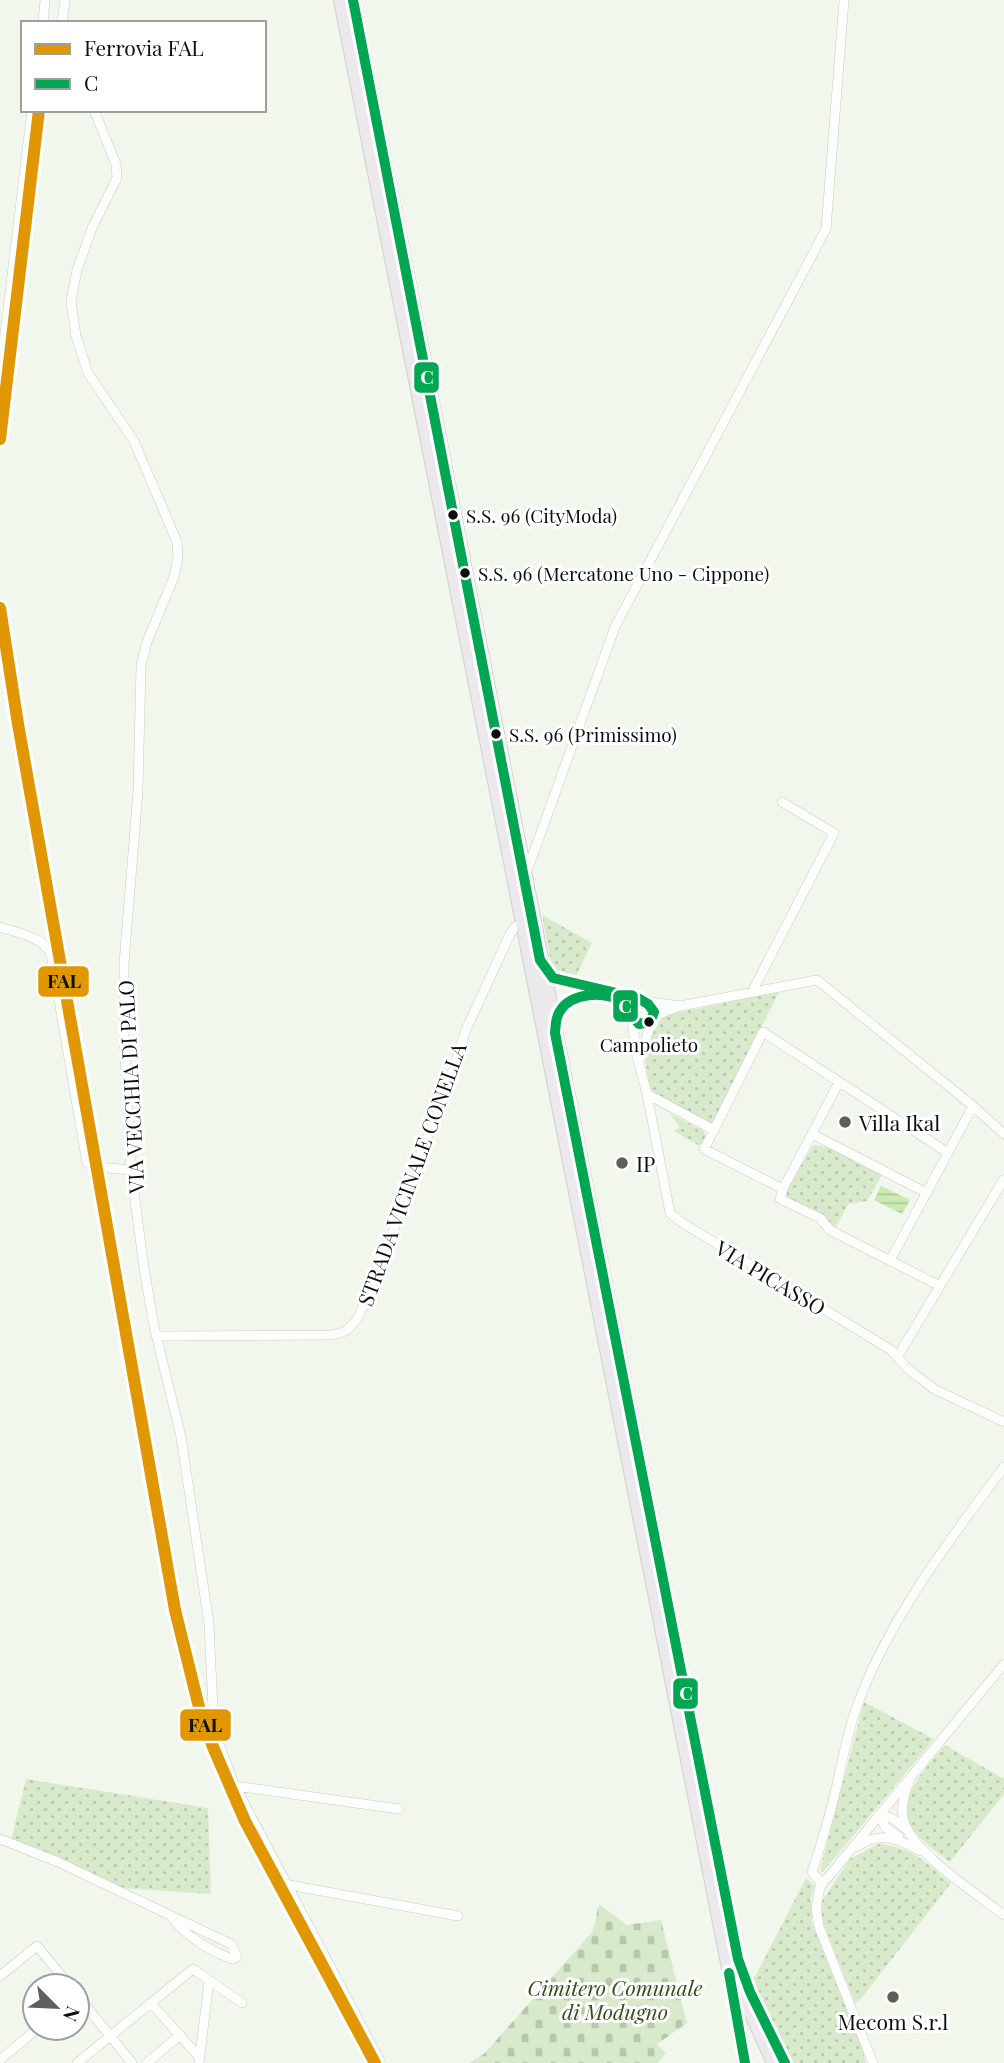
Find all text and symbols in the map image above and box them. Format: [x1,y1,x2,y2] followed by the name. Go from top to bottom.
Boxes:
[21,21,266,112] legend
[84,33,204,61] text: Ferrovia FAL
[84,68,98,96] text: C
[413,361,440,394] line badge: C
[420,363,434,389] text: C
[466,502,617,528] place label: S.S. 96 (CityModa)
[446,508,460,522] marker: S.S. 96 (CityModa)
[478,560,769,586] place label: S.S. 96 (Mercatone Uno - Cippone)
[458,566,472,580] marker: S.S. 96 (Mercatone Uno - Cippone)
[509,721,677,747] place label: S.S. 96 (Primissimo)
[489,727,503,741] marker: S.S. 96 (Primissimo)
[37,965,90,998] line badge: FAL
[47,967,81,993] text: FAL
[110,979,150,1196] street label: VIA VECCHIA DI PALO
[612,989,639,1023] line badge: C
[618,992,632,1018] text: C
[642,1015,656,1029] marker: Campolieto
[600,1031,698,1057] place label: Campolieto
[350,1038,472,1310] street label: STRADA VICINALE CONELLA
[858,1108,940,1136] place label: Villa Ikal
[837,1114,853,1130] marker: Villa Ikal
[636,1149,655,1177] place label: IP
[614,1155,630,1171] marker: IP
[710,1233,831,1321] street label: VIA PICASSO
[672,1677,699,1710] line badge: C
[679,1679,693,1705] text: C
[179,1708,232,1742] line badge: FAL
[188,1711,222,1737] text: FAL
[21,1972,91,2042] north arrow
[527,1973,703,2025] park label: Cimitero Comunale di Modugno
[885,1989,901,2005] marker: Mecom S.r.l
[58,2003,87,2026] text: N
[838,2007,948,2035] place label: Mecom S.r.l

